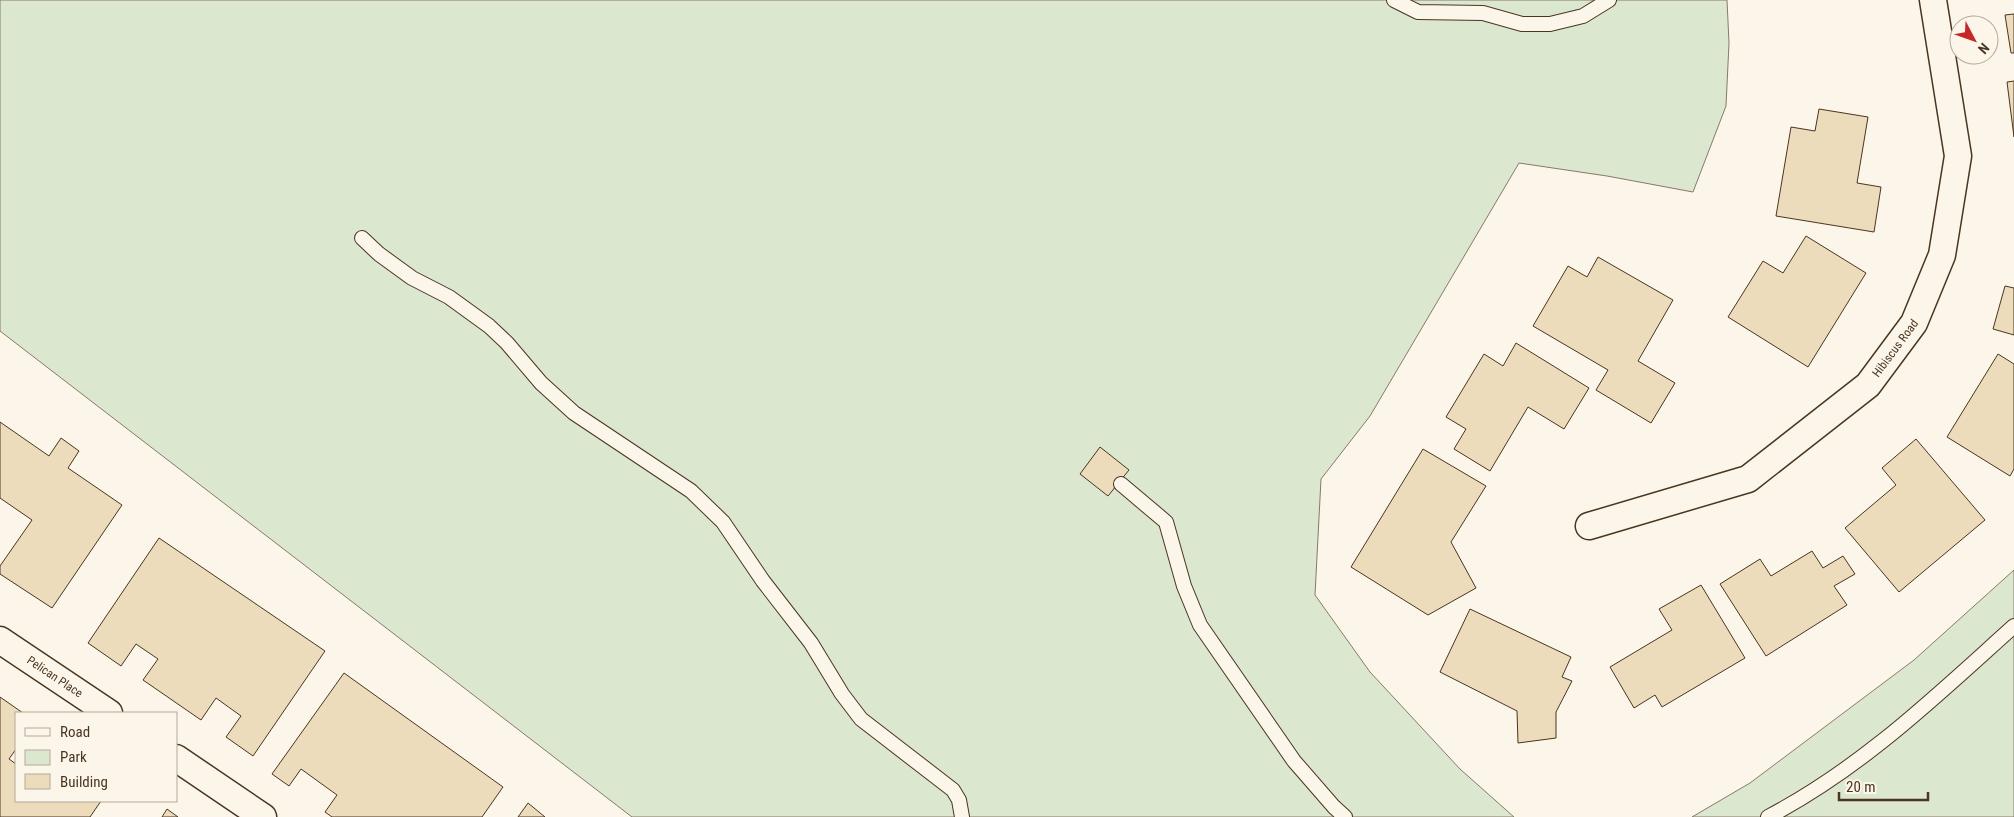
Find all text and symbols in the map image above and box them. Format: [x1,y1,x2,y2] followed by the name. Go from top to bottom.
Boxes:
[1949,15,1999,65] north arrow
[1975,40,1993,57] text: N
[1869,317,1921,380] street label: Hibiscus Road
[24,653,86,701] street label: Pelican Place
[15,712,178,802] legend
[60,723,90,741] text: Road
[60,748,87,766] text: Park
[1839,770,1928,802] scale bar
[60,773,108,791] text: Building
[1846,778,1876,796] text: 20 m

